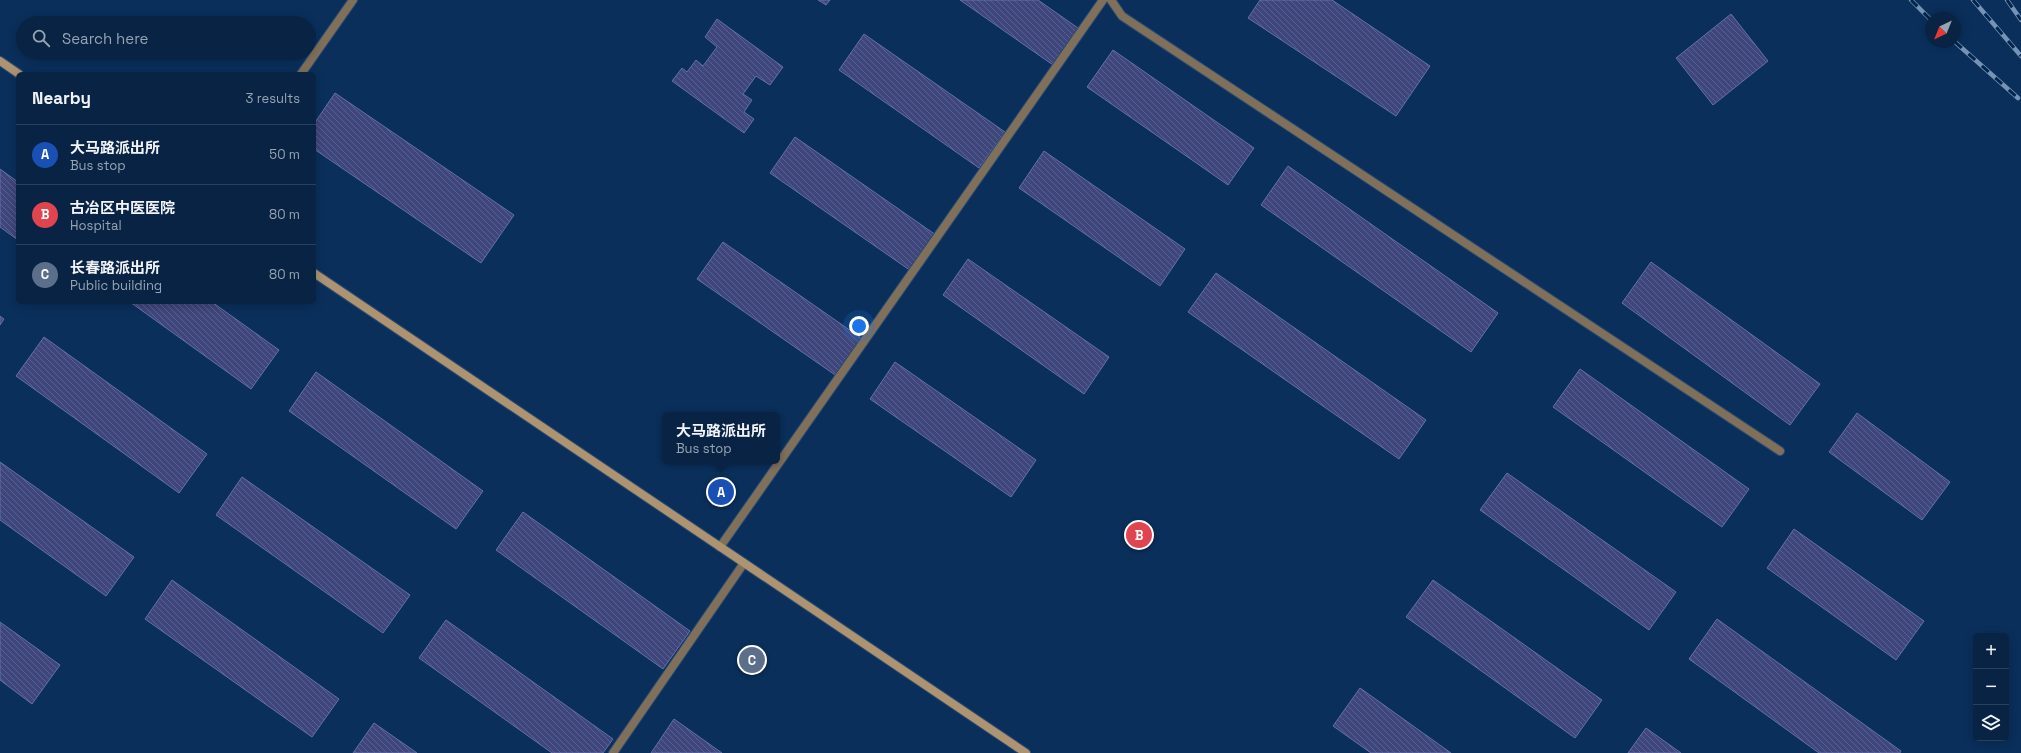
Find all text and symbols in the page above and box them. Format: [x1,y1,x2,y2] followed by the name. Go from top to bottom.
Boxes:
[1925,12,1961,48] north arrow
[16,16,316,60] search box
[30,27,52,49] icon: search
[62,29,148,48] text: Search here
[32,87,91,109] text: Nearby
[246,90,300,107] text: 3 results
[70,138,160,157] text: 大马路派出所
[41,146,49,163] text: A
[269,146,300,163] text: 50 m
[70,157,126,174] text: Bus stop
[70,198,175,217] text: 古冶区中医医院
[41,206,49,223] text: B
[269,206,300,223] text: 80 m
[70,217,122,234] text: Hospital
[70,258,160,277] text: 长春路派出所
[41,266,49,283] text: C
[269,266,300,283] text: 80 m
[70,277,162,294] text: Public building
[849,316,869,336] your location
[662,412,780,464] popup
[676,421,766,440] text: 大马路派出所
[676,440,732,457] text: Bus stop
[708,477,734,507] pin: A
[1126,520,1152,550] pin: B
[1973,633,2009,741] map controls
[1973,633,2009,669] button: +
[739,645,765,675] pin: C
[1973,669,2009,705] button: −
[1973,705,2009,741] button: layers

